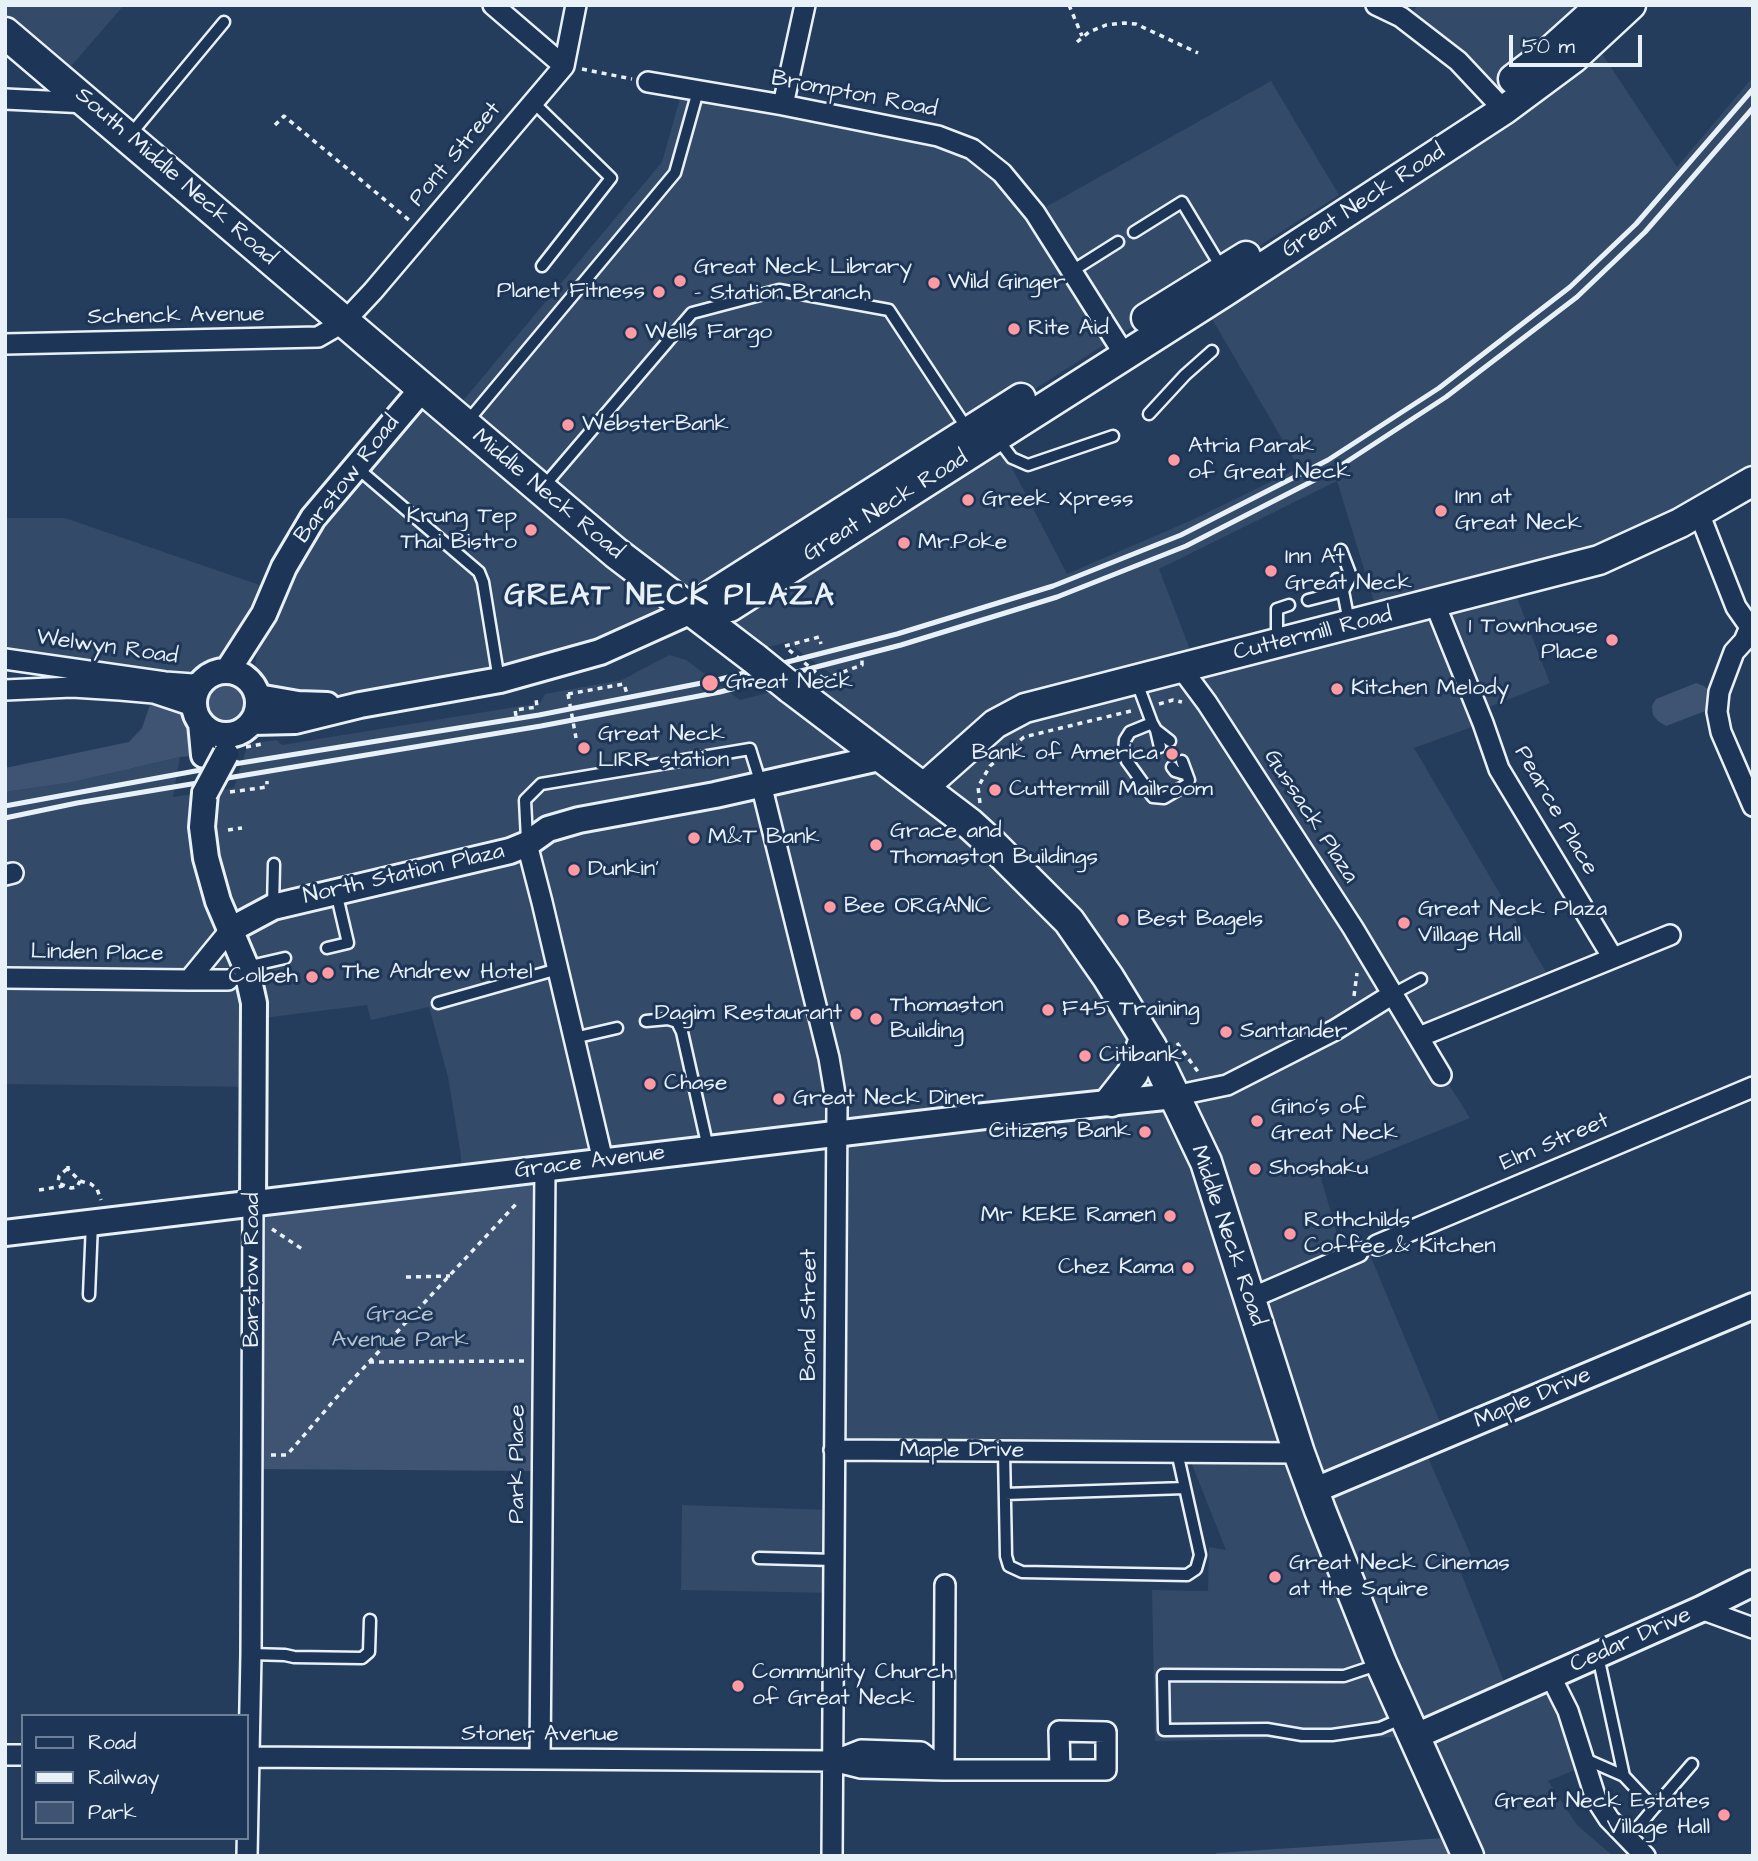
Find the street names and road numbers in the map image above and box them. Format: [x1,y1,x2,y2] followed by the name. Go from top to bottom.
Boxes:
[769,65,939,125] street label: Brompton Road
[69,82,281,272] street label: South Middle Neck Road
[404,97,508,213] street label: Pont Street
[1277,139,1451,265] street label: Great Neck Road
[87,302,265,332] street label: Schenck Avenue
[289,410,407,550] street label: Barstow Road
[466,424,628,566] street label: Middle Neck Road
[799,445,973,569] street label: Great Neck Road
[1231,602,1395,668] street label: Cuttermill Road
[35,624,179,672] street label: Welwyn Road
[1507,741,1603,881] street label: Pearce Place
[1257,745,1363,889] street label: Gussack Plaza
[301,838,507,912] street label: North Station Plaza
[30,939,164,969] street label: Linden Place
[1497,1108,1613,1178] street label: Elm Street
[513,1140,667,1186] street label: Grace Avenue
[1183,1142,1271,1330] street label: Middle Neck Road
[239,1192,267,1348] street label: Barstow Road
[796,1249,824,1381] street label: Bond Street
[1470,1362,1596,1436] street label: Maple Drive
[504,1404,532,1524] street label: Park Place
[900,1437,1024,1465] street label: Maple Drive
[1566,1602,1696,1680] street label: Cedar Drive
[461,1721,619,1749] street label: Stoner Avenue

